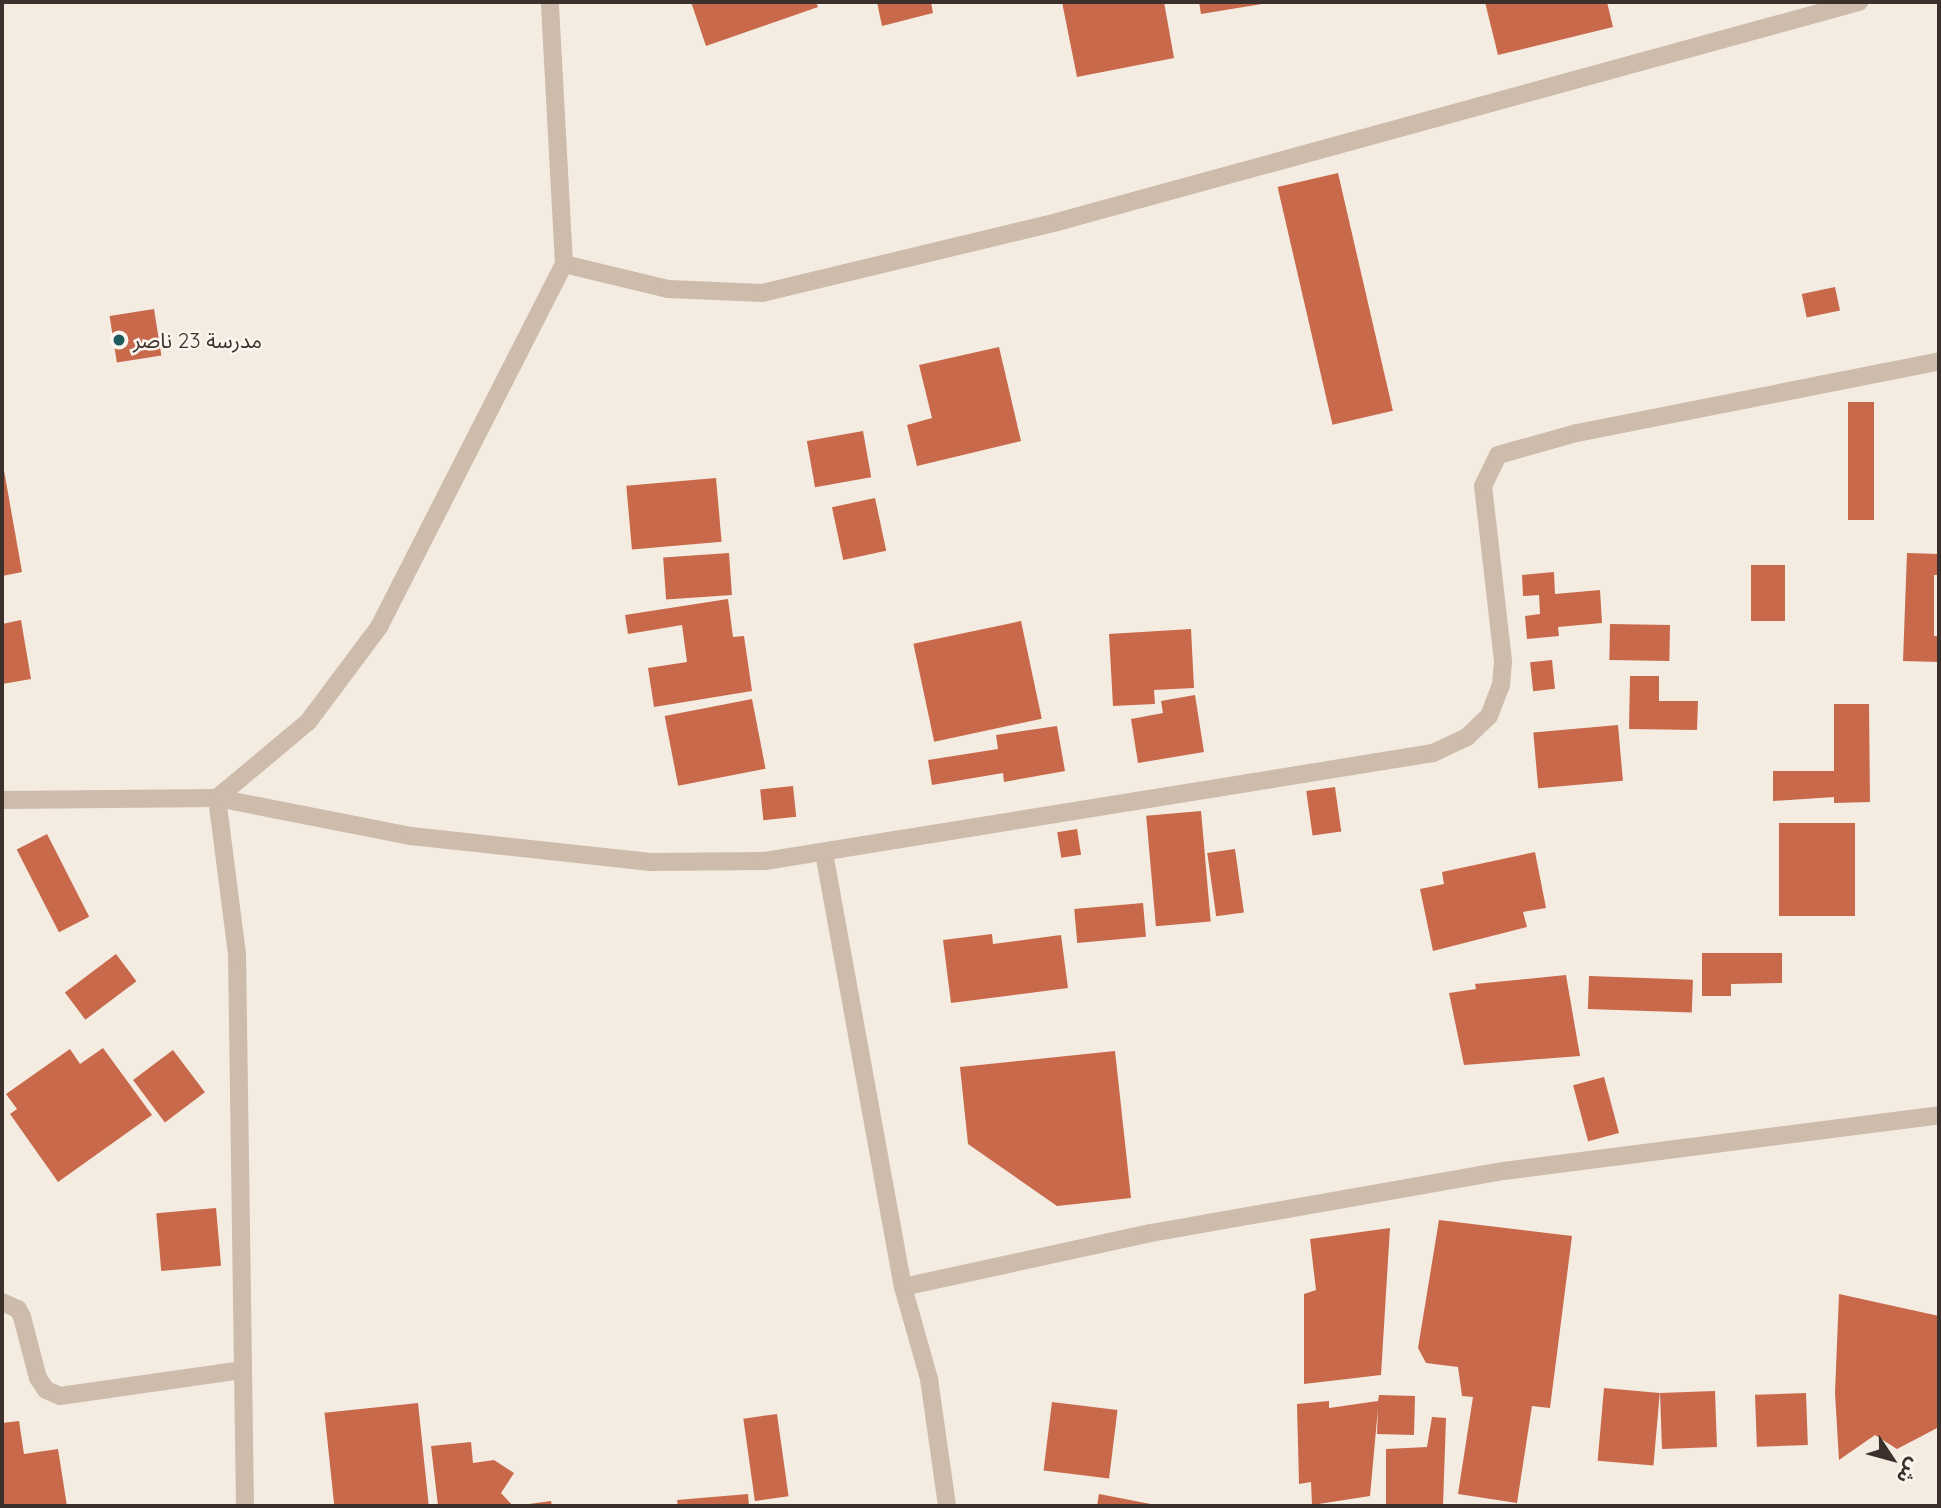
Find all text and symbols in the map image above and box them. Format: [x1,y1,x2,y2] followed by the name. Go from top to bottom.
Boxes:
[133,327,262,353] place label: مدرسة 23 ناصر
[111,332,127,348] marker: مدرسة 23 ناصر
[1857,1424,1927,1494] north arrow
[1892,1454,1926,1489] text: ش

